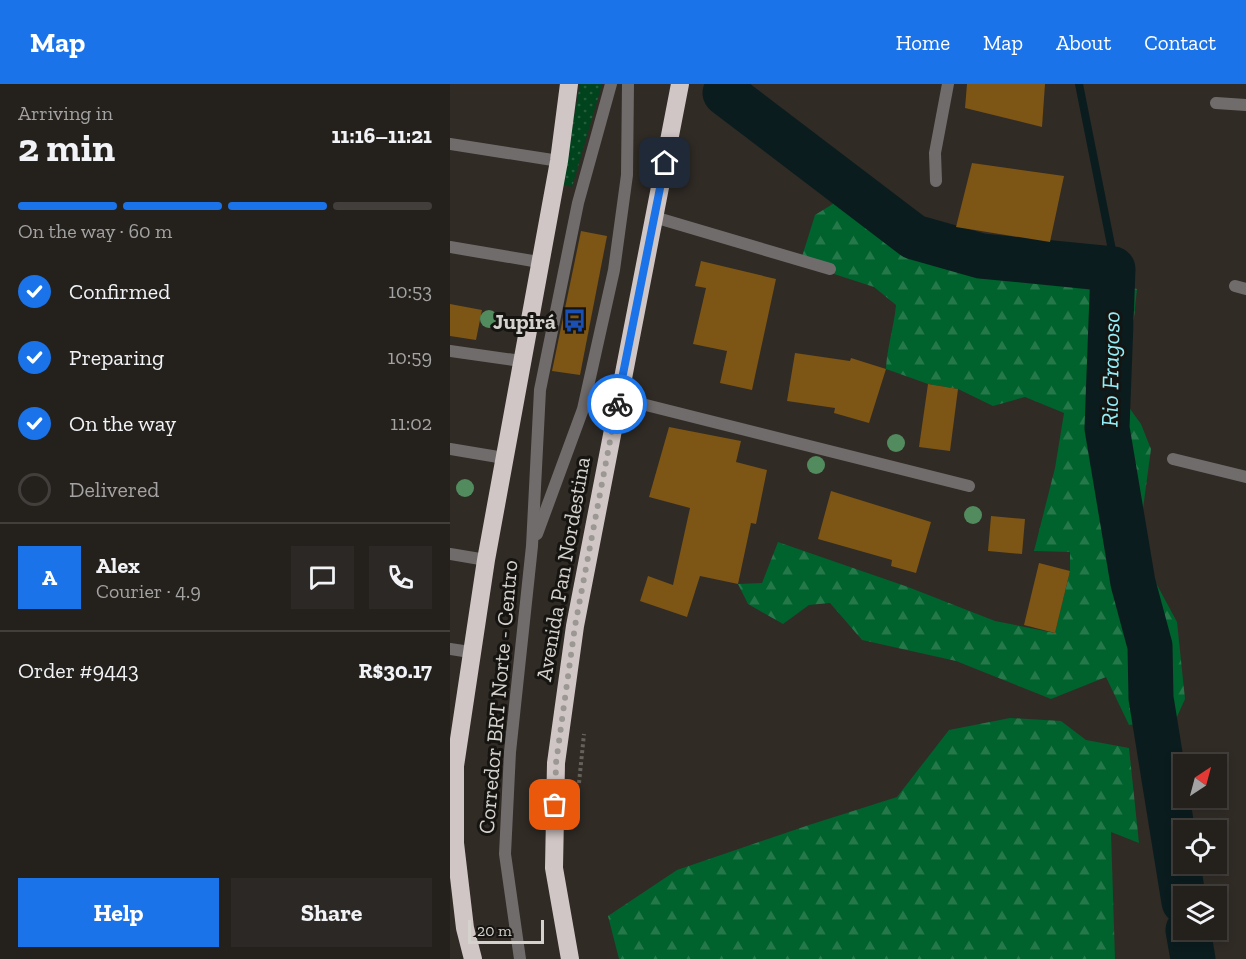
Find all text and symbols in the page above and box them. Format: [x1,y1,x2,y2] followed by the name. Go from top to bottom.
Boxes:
[30,26,85,59] text: Map
[896,30,950,55] text: Home
[983,30,1023,55] text: Map
[1056,30,1111,55] text: About
[1144,30,1216,55] text: Contact
[18,101,113,125] text: Arriving in
[331,122,432,149] text: 11:16–11:21
[18,124,115,171] text: 2 min
[639,137,690,188] pin
[648,146,681,179] icon: home
[18,219,172,243] text: On the way · 60 m
[18,275,51,308] icon: check
[69,278,170,305] text: Confirmed
[388,279,432,303] text: 10:53
[493,308,556,335] place label: Jupirá
[561,308,587,334] bus stop icon: Jupirá
[1094,311,1126,427] water label: Rio Fragoso
[18,341,51,374] icon: check
[69,344,164,371] text: Preparing
[387,345,432,369] text: 10:59
[587,374,647,434] courier
[601,388,634,421] icon: bike
[18,407,51,440] icon: check
[69,410,176,437] text: On the way
[390,411,432,435] text: 11:02
[530,454,596,683] street label: Avenida Pan Nordestina
[69,476,159,503] text: Delivered
[291,546,354,609] button: chat
[369,546,432,609] button: phone
[96,552,140,579] text: Alex
[473,559,523,835] street label: Corredor BRT Norte - Centro
[42,564,57,591] text: A
[96,579,201,603] text: Courier · 4.9
[18,657,139,684] text: Order #9443
[358,657,432,684] text: R$30.17
[1173,754,1227,808] north arrow
[1173,754,1227,940] map controls
[529,779,580,830] pin
[538,788,571,821] icon: bag
[1173,820,1227,874] button: locate
[18,878,219,947] button: Help
[231,878,432,947] button: Share
[1173,886,1227,940] button: layers
[468,917,544,944] scale bar
[477,921,512,940] text: 20 m

